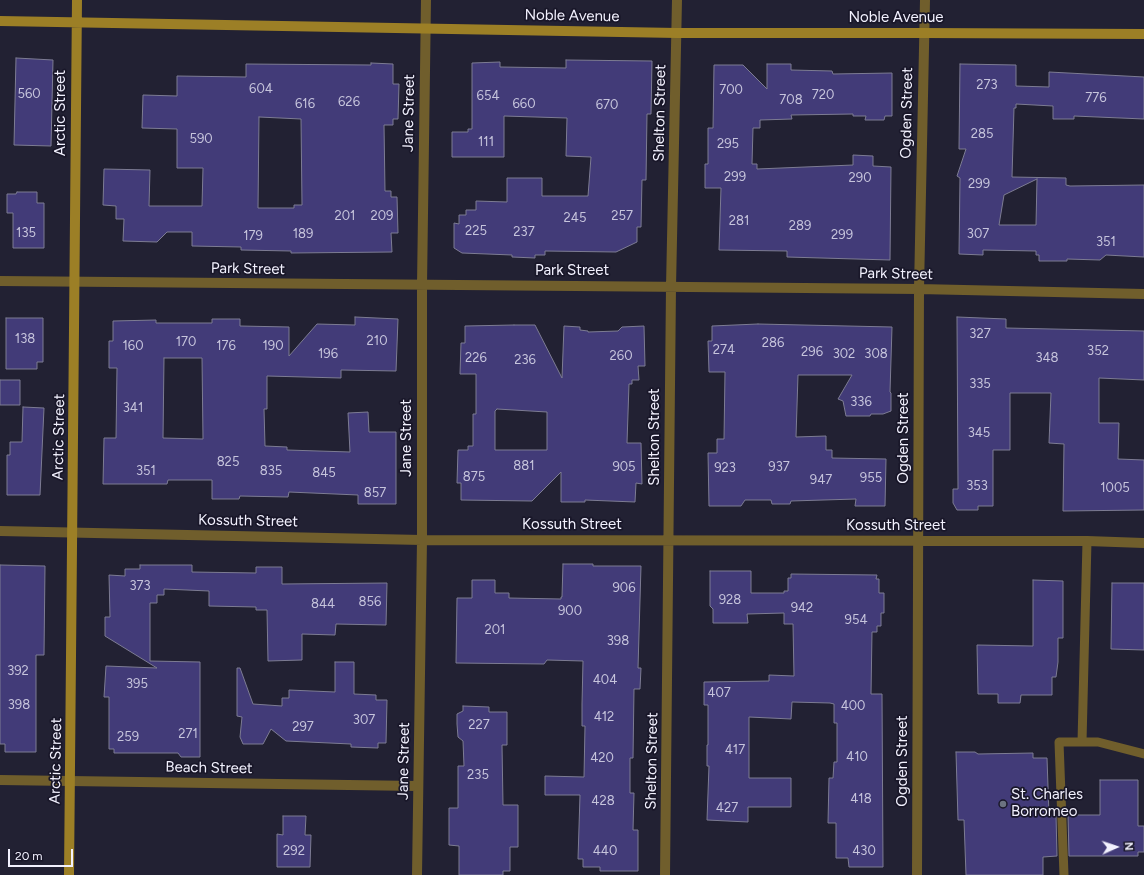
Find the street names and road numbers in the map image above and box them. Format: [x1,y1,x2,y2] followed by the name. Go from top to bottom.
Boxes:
[524,6,620,26] street label: Noble Avenue
[848,9,944,27] street label: Noble Avenue
[650,64,670,162] street label: Shelton Street
[897,67,917,159] street label: Ogden Street
[52,70,70,156] street label: Arctic Street
[399,74,419,152] street label: Jane Street
[211,259,285,279] street label: Park Street
[535,262,609,280] street label: Park Street
[859,264,933,284] street label: Park Street
[646,388,664,486] street label: Shelton Street
[895,392,913,484] street label: Ogden Street
[49,394,69,480] street label: Arctic Street
[398,399,416,477] street label: Jane Street
[198,511,298,531] street label: Kossuth Street
[522,516,622,534] street label: Kossuth Street
[846,517,946,535] street label: Kossuth Street
[642,712,662,810] street label: Shelton Street
[894,715,912,807] street label: Ogden Street
[46,718,66,804] street label: Arctic Street
[394,722,414,800] street label: Jane Street
[165,758,253,778] street label: Beach Street

